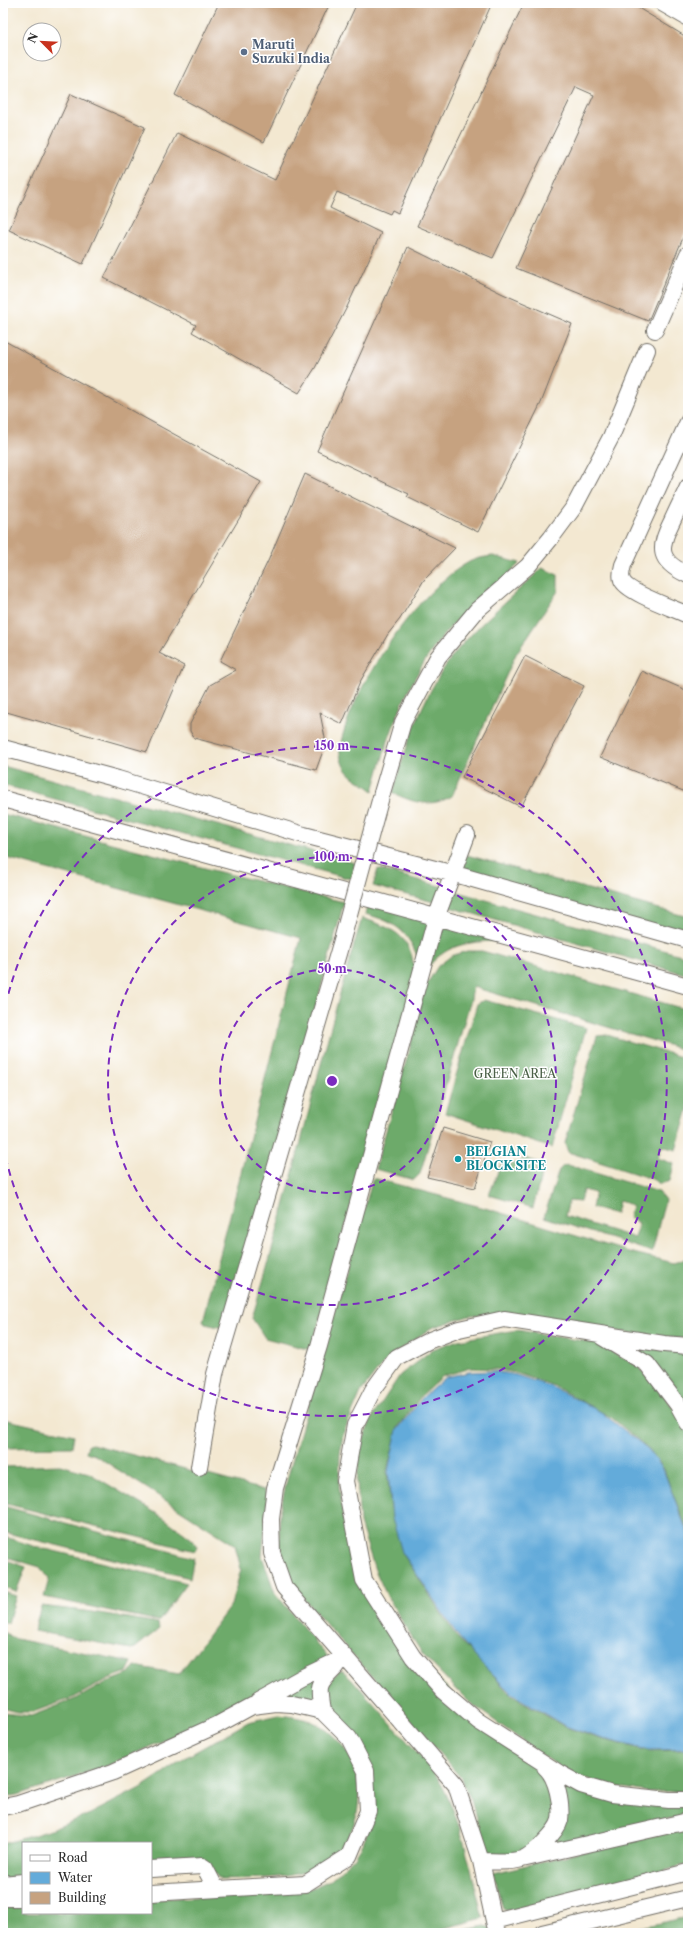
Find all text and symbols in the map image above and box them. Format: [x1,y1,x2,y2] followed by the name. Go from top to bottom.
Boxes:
[22,22,62,62] north arrow
[25,30,41,45] text: N
[252,37,331,66] place label: Maruti Suzuki India
[239,47,249,57] marker: Maruti Suzuki India
[315,738,349,753] text: 150 m
[314,849,350,864] text: 100 m
[317,961,347,976] text: 50 m
[474,1066,557,1081] park label: GREEN AREA
[325,1074,339,1088] centre of rings
[466,1144,546,1173] place label: BELGIAN BLOCK SITE
[453,1154,463,1164] marker: BELGIAN BLOCK SITE
[22,1842,152,1914] legend
[58,1850,88,1865] text: Road
[57,1870,92,1885] text: Water
[58,1890,106,1905] text: Building

